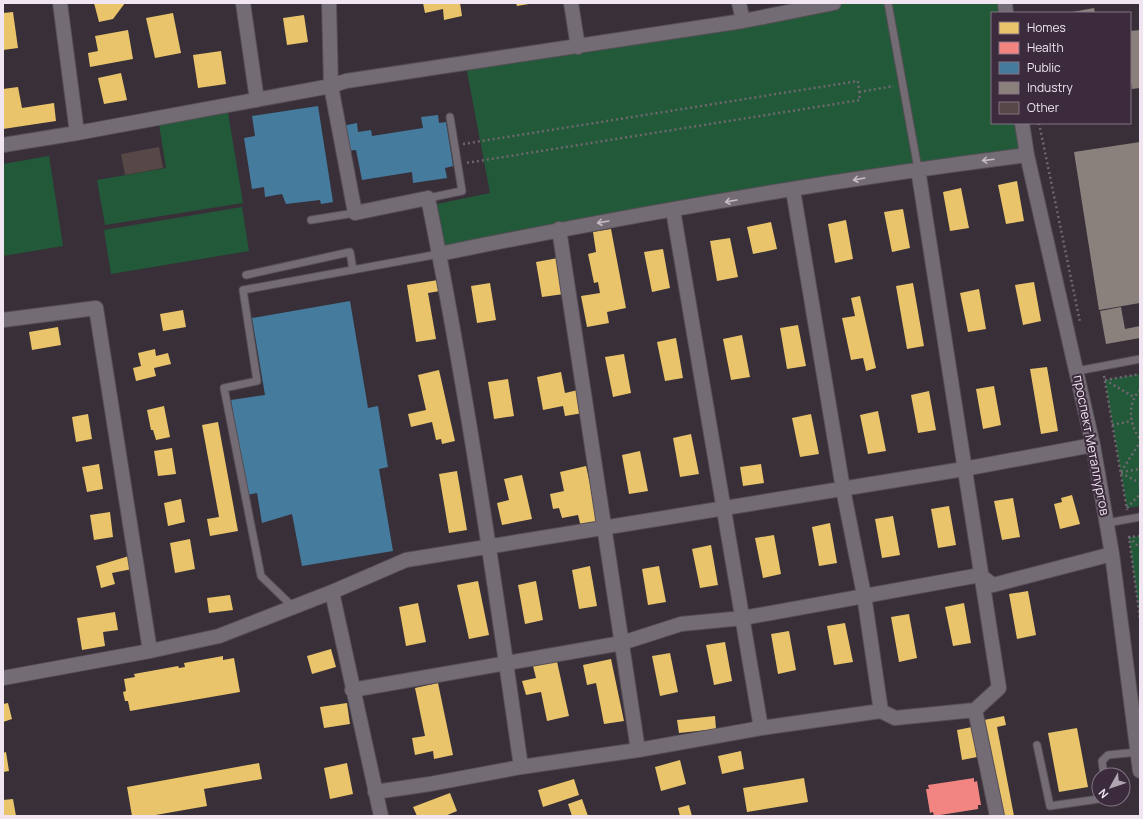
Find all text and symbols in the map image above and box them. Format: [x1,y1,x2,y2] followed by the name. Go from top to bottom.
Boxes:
[991,12,1131,124] legend
[1027,19,1066,36] text: Homes
[1027,39,1064,56] text: Health
[1027,59,1061,76] text: Public
[1027,79,1073,96] text: Industry
[1027,99,1060,116] text: Other
[982,156,995,164] one-way arrow
[853,175,866,183] one-way arrow
[725,197,738,205] one-way arrow
[597,218,610,226] one-way arrow
[1070,373,1114,517] street label: проспект Металлургов
[1091,767,1131,807] north arrow
[1095,786,1111,802] text: N

